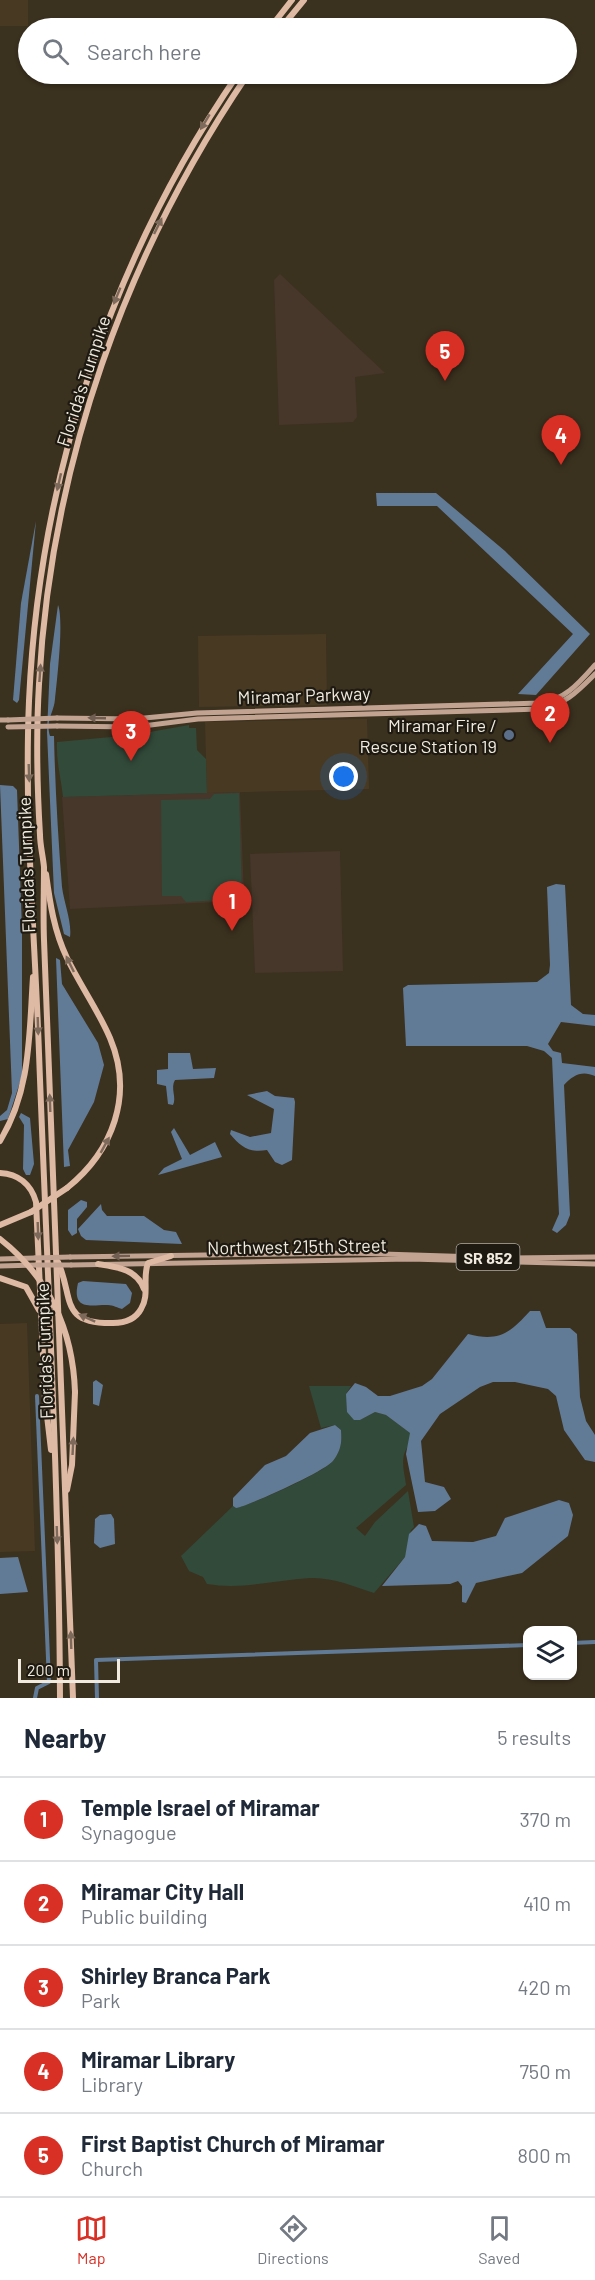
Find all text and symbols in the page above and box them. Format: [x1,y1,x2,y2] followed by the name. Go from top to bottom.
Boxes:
[18,18,577,84] search box
[39,35,72,68] icon: search
[87,38,201,64] text: Search here
[200,114,211,130] one-way arrow
[154,218,163,235] one-way arrow
[112,287,121,305] one-way arrow
[51,313,115,449] street label: Florida's Turnpike
[426,332,464,381] pin: 5
[542,416,580,465] pin: 4
[53,472,63,491] one-way arrow
[35,663,44,682] one-way arrow
[237,682,371,708] street label: Miramar Parkway
[530,694,570,743] pin: 2
[112,712,150,761] pin: 3
[87,714,106,723] one-way arrow
[360,714,497,757] place label: Miramar Fire / Rescue Station 19
[502,728,516,742] marker: Miramar Fire / Rescue Station 19
[329,762,358,791] your location
[25,764,34,783] one-way arrow
[13,797,39,933] street label: Florida's Turnpike
[212,882,252,931] pin: 1
[65,955,75,972] one-way arrow
[34,1017,43,1036] one-way arrow
[45,1093,54,1112] one-way arrow
[100,1136,110,1153] one-way arrow
[33,1221,43,1240] one-way arrow
[207,1233,387,1259] street label: Northwest 215th Street
[456,1244,520,1270] road number: SR 852
[111,1252,130,1261] one-way arrow
[31,1283,57,1419] street label: Florida's Turnpike
[78,1314,95,1323] one-way arrow
[69,1436,78,1455] one-way arrow
[53,1525,62,1544] one-way arrow
[523,1626,577,1680] map controls
[523,1626,577,1680] button: layers
[66,1630,75,1649] one-way arrow
[18,1656,120,1684] scale bar
[27,1660,70,1679] text: 200 m
[24,1722,106,1753] text: Nearby
[497,1725,571,1749] text: 5 results
[81,1794,320,1820] text: Temple Israel of Miramar
[40,1807,47,1831] text: 1
[519,1807,571,1831] text: 370 m
[81,1820,177,1844] text: Synagogue
[81,1878,244,1904] text: Miramar City Hall
[38,1891,49,1915] text: 2
[523,1891,571,1915] text: 410 m
[81,1904,207,1928] text: Public building
[81,1962,271,1988] text: Shirley Branca Park
[38,1975,49,1999] text: 3
[517,1975,571,1999] text: 420 m
[81,1988,120,2012] text: Park
[81,2046,235,2072] text: Miramar Library
[37,2059,50,2083] text: 4
[519,2059,571,2083] text: 750 m
[81,2072,143,2096] text: Library
[81,2130,385,2156] text: First Baptist Church of Miramar
[38,2143,49,2167] text: 5
[517,2143,571,2167] text: 800 m
[81,2156,143,2180] text: Church
[75,2212,108,2267] tab: Map
[257,2212,329,2267] tab: Directions
[478,2212,520,2267] tab: Saved

